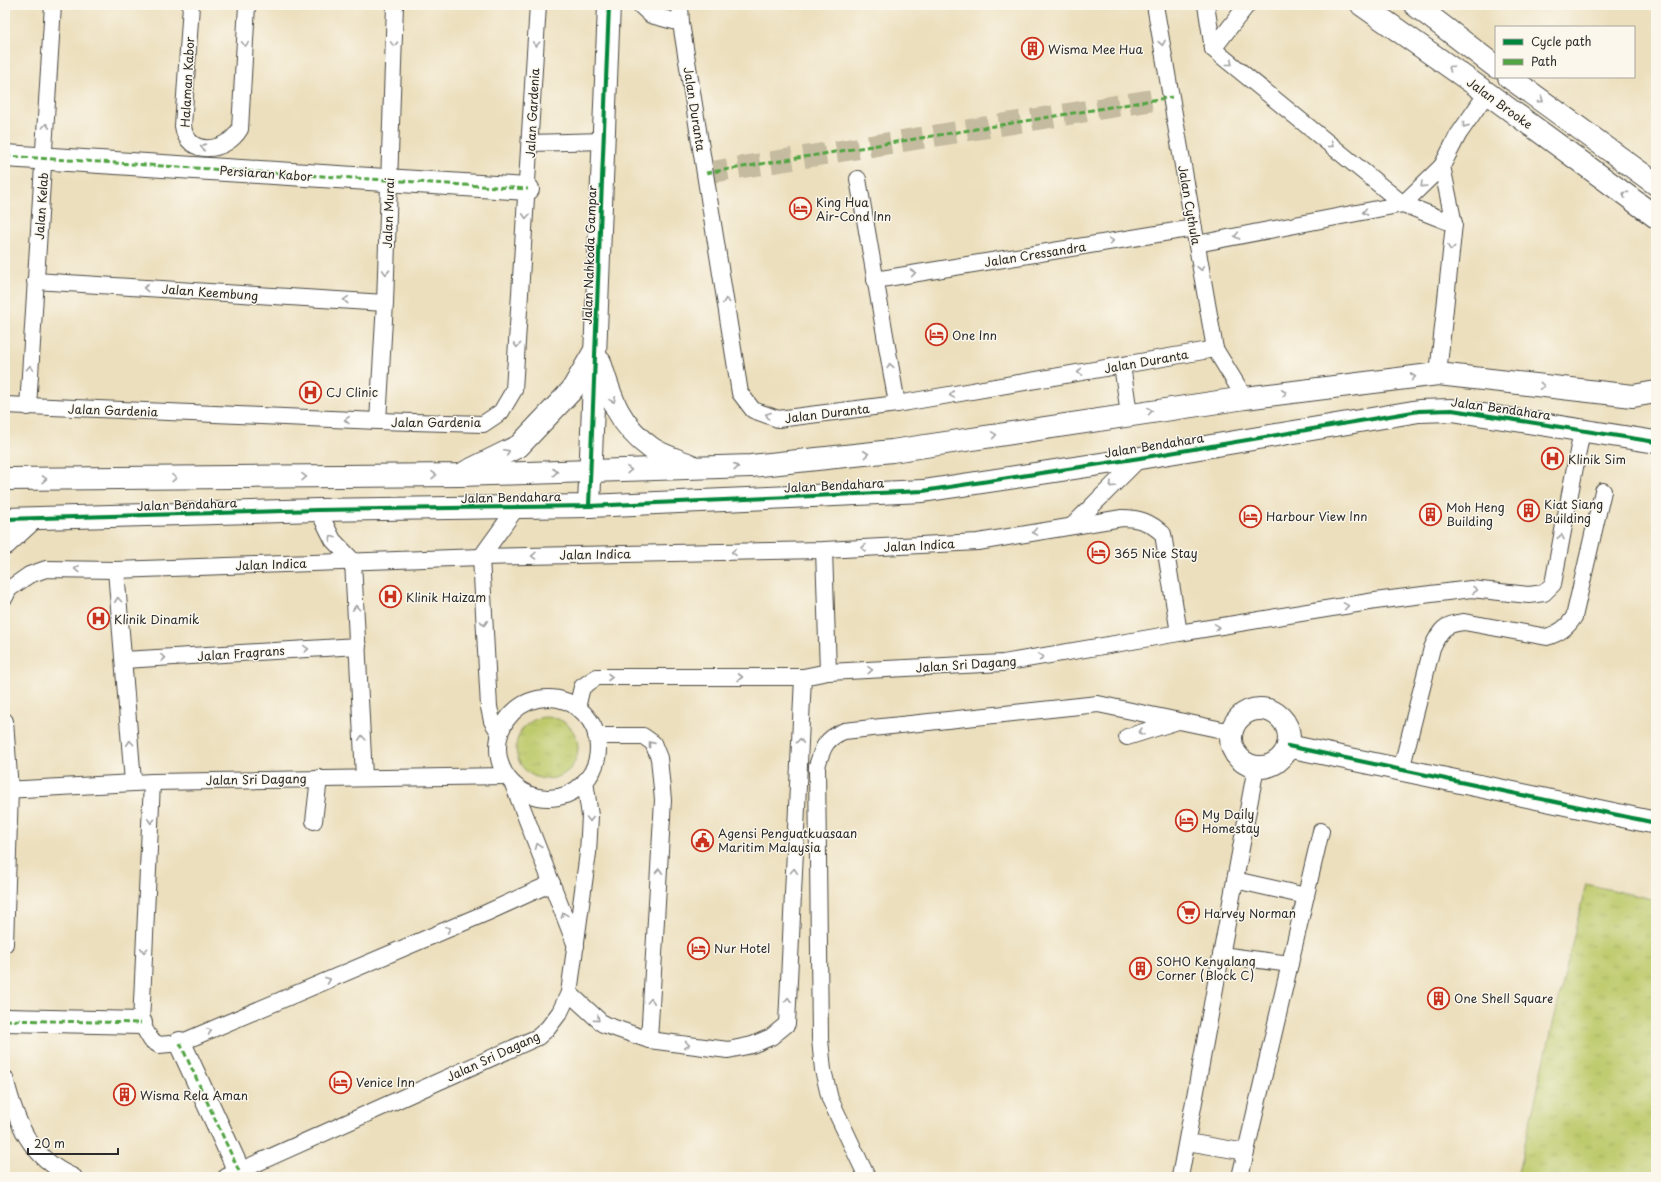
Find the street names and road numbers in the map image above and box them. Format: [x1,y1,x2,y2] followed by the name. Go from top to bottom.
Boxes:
[176,36,198,128] street label: Halaman Kabor
[679,65,711,153] street label: Jalan Duranta
[521,67,543,158] street label: Jalan Gardenia
[1463,73,1537,133] street label: Jalan Brooke
[219,161,313,185] street label: Persiaran Kabor
[1174,164,1206,247] street label: Jalan Cythula
[30,172,52,240] street label: Jalan Kelab
[378,177,398,249] street label: Jalan Murai
[578,184,600,325] street label: Jalan Nahkoda Gampar
[983,237,1088,271] street label: Jalan Cressandra
[161,280,259,304] street label: Jalan Keembung
[1102,345,1190,377] street label: Jalan Duranta
[1450,392,1552,424] street label: Jalan Bendahara
[68,399,159,421] street label: Jalan Gardenia
[784,399,871,427] street label: Jalan Duranta
[391,413,482,431] street label: Jalan Gardenia
[1103,428,1205,462] street label: Jalan Bendahara
[783,473,885,497] street label: Jalan Bendahara
[461,487,562,507] street label: Jalan Bendahara
[137,493,238,515] street label: Jalan Bendahara
[883,534,956,556] street label: Jalan Indica
[559,544,631,564] street label: Jalan Indica
[235,554,307,574] street label: Jalan Indica
[197,641,286,665] street label: Jalan Fragrans
[915,651,1017,676] street label: Jalan Sri Dagang
[205,769,307,789] street label: Jalan Sri Dagang
[443,1026,543,1085] street label: Jalan Sri Dagang

